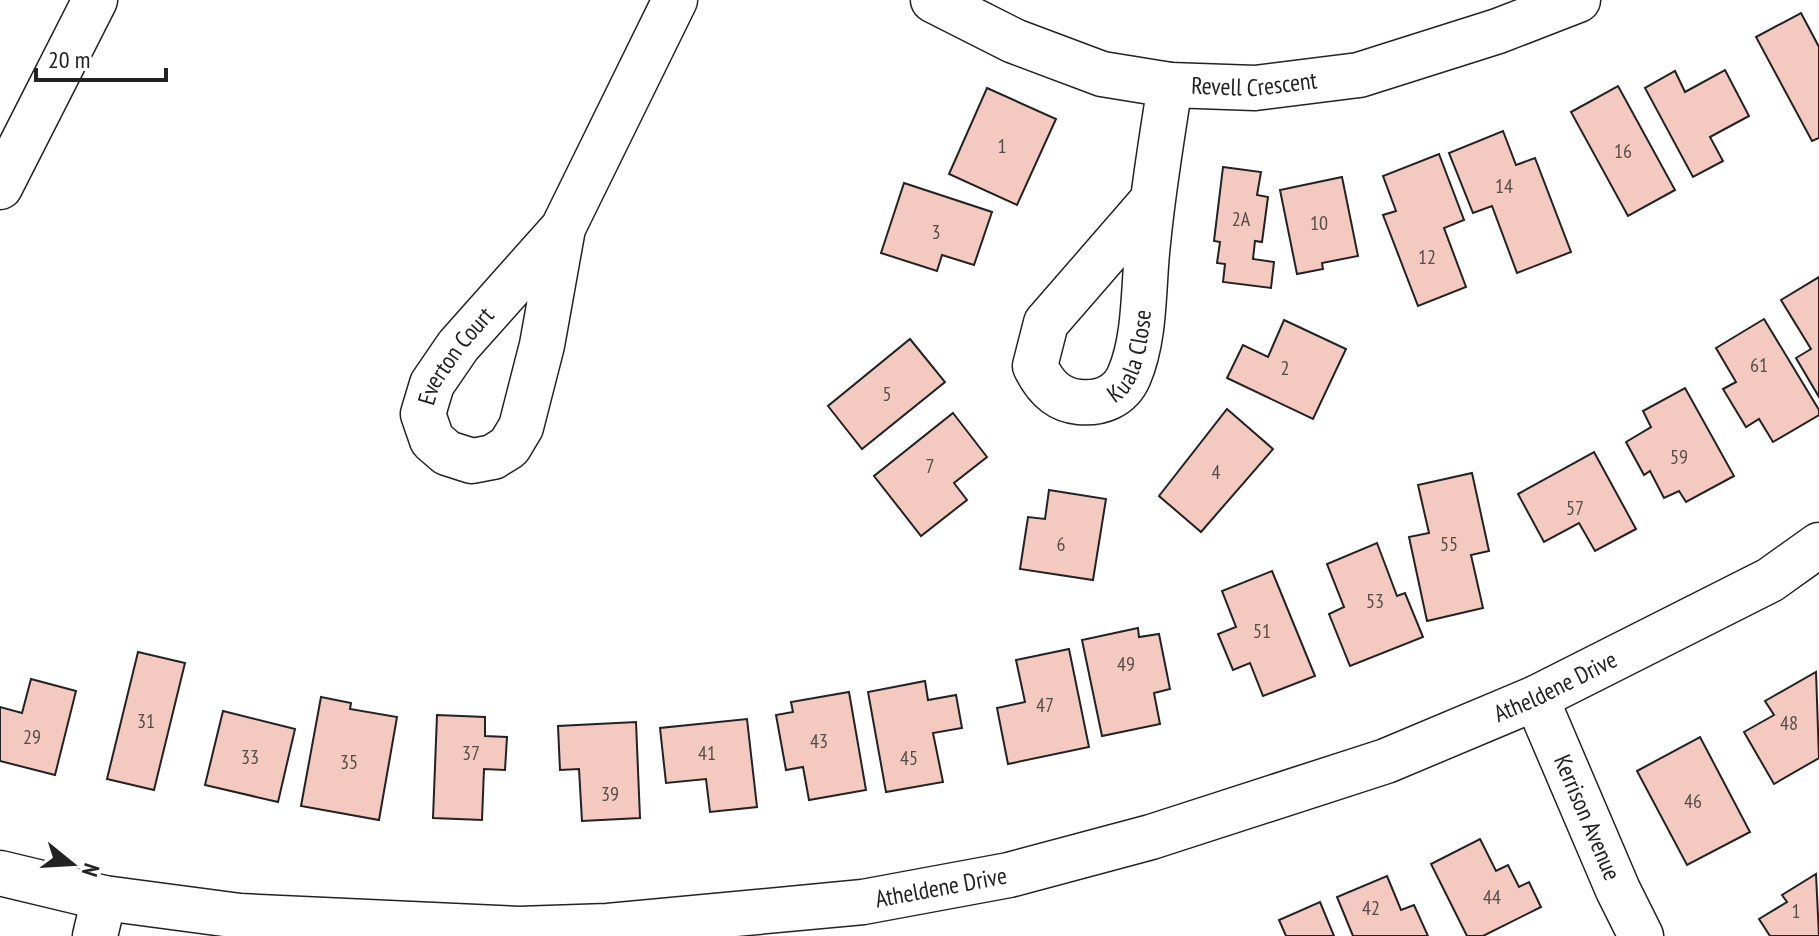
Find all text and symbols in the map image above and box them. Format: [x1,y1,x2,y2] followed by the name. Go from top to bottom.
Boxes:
[36,32,166,82] scale bar
[48,44,90,75] text: 20 m
[1191,64,1319,103] street label: Revell Crescent
[998,133,1007,159] house number: 1
[1614,138,1632,164] house number: 16
[1495,173,1513,199] house number: 14
[1232,206,1251,232] house number: 2A
[1310,210,1328,236] house number: 10
[932,219,941,245] house number: 3
[1418,244,1436,270] house number: 12
[411,300,501,408] street label: Everton Court
[1101,308,1158,409] street label: Kuala Close
[1750,352,1768,378] house number: 61
[1281,355,1290,381] house number: 2
[883,381,892,407] house number: 5
[1670,444,1688,470] house number: 59
[926,453,935,479] house number: 7
[1212,459,1221,485] house number: 4
[1566,495,1584,521] house number: 57
[1057,531,1066,557] house number: 6
[1440,531,1458,557] house number: 55
[1366,588,1384,614] house number: 53
[1253,618,1271,644] house number: 51
[1489,644,1622,729] street label: Atheldene Drive
[1117,651,1135,677] house number: 49
[1036,692,1054,718] house number: 47
[137,708,155,734] house number: 31
[1780,710,1798,736] house number: 48
[23,724,41,750] house number: 29
[810,728,828,754] house number: 43
[462,740,480,766] house number: 37
[698,740,716,766] house number: 41
[241,744,259,770] house number: 33
[900,745,918,771] house number: 45
[340,749,358,775] house number: 35
[1547,750,1628,885] street label: Kerrison Avenue
[601,781,619,807] house number: 39
[1684,788,1702,814] house number: 46
[32,824,112,904] north arrow
[76,860,106,880] text: N
[873,860,1009,914] street label: Atheldene Drive
[1483,884,1501,910] house number: 44
[1362,895,1380,921] house number: 42
[1792,898,1801,924] house number: 1

